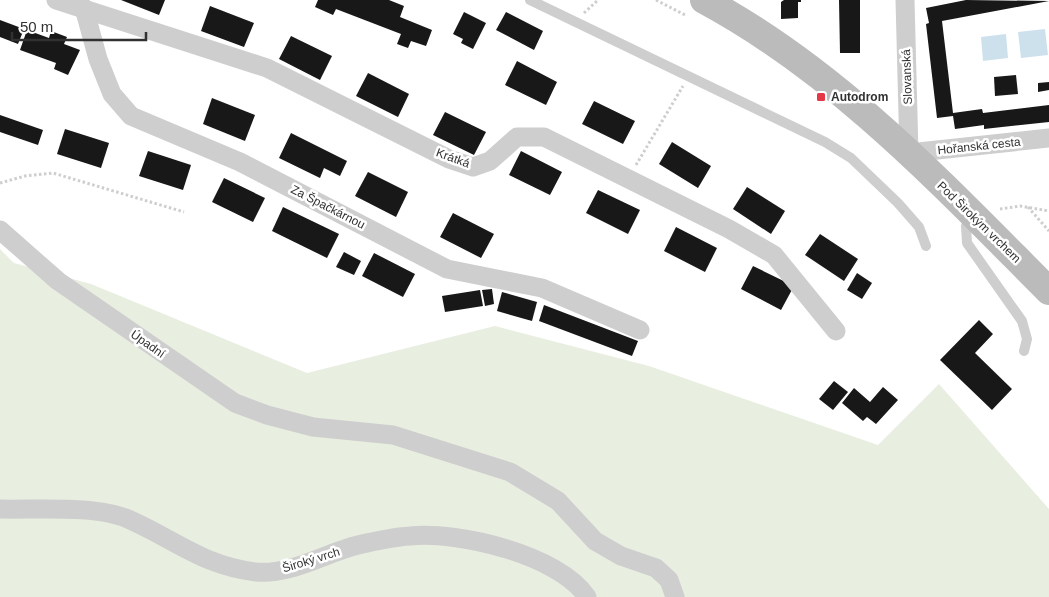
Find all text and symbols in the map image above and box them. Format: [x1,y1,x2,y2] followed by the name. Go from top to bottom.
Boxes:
[12,10,146,42] scale bar
[20,18,53,35] text: 50 m
[899,49,915,105] street label: Slovanská
[831,90,888,104] place label: Autodrom
[815,91,827,103] marker: Autodrom
[937,135,1022,157] street label: Hořanská cesta
[434,145,472,171] street label: Krátká
[934,178,1024,265] street label: Pod Širokým vrchem
[289,181,368,232] street label: Za Špačkárnou
[128,326,169,361] street label: Úpadní
[280,544,341,575] street label: Široký vrch

